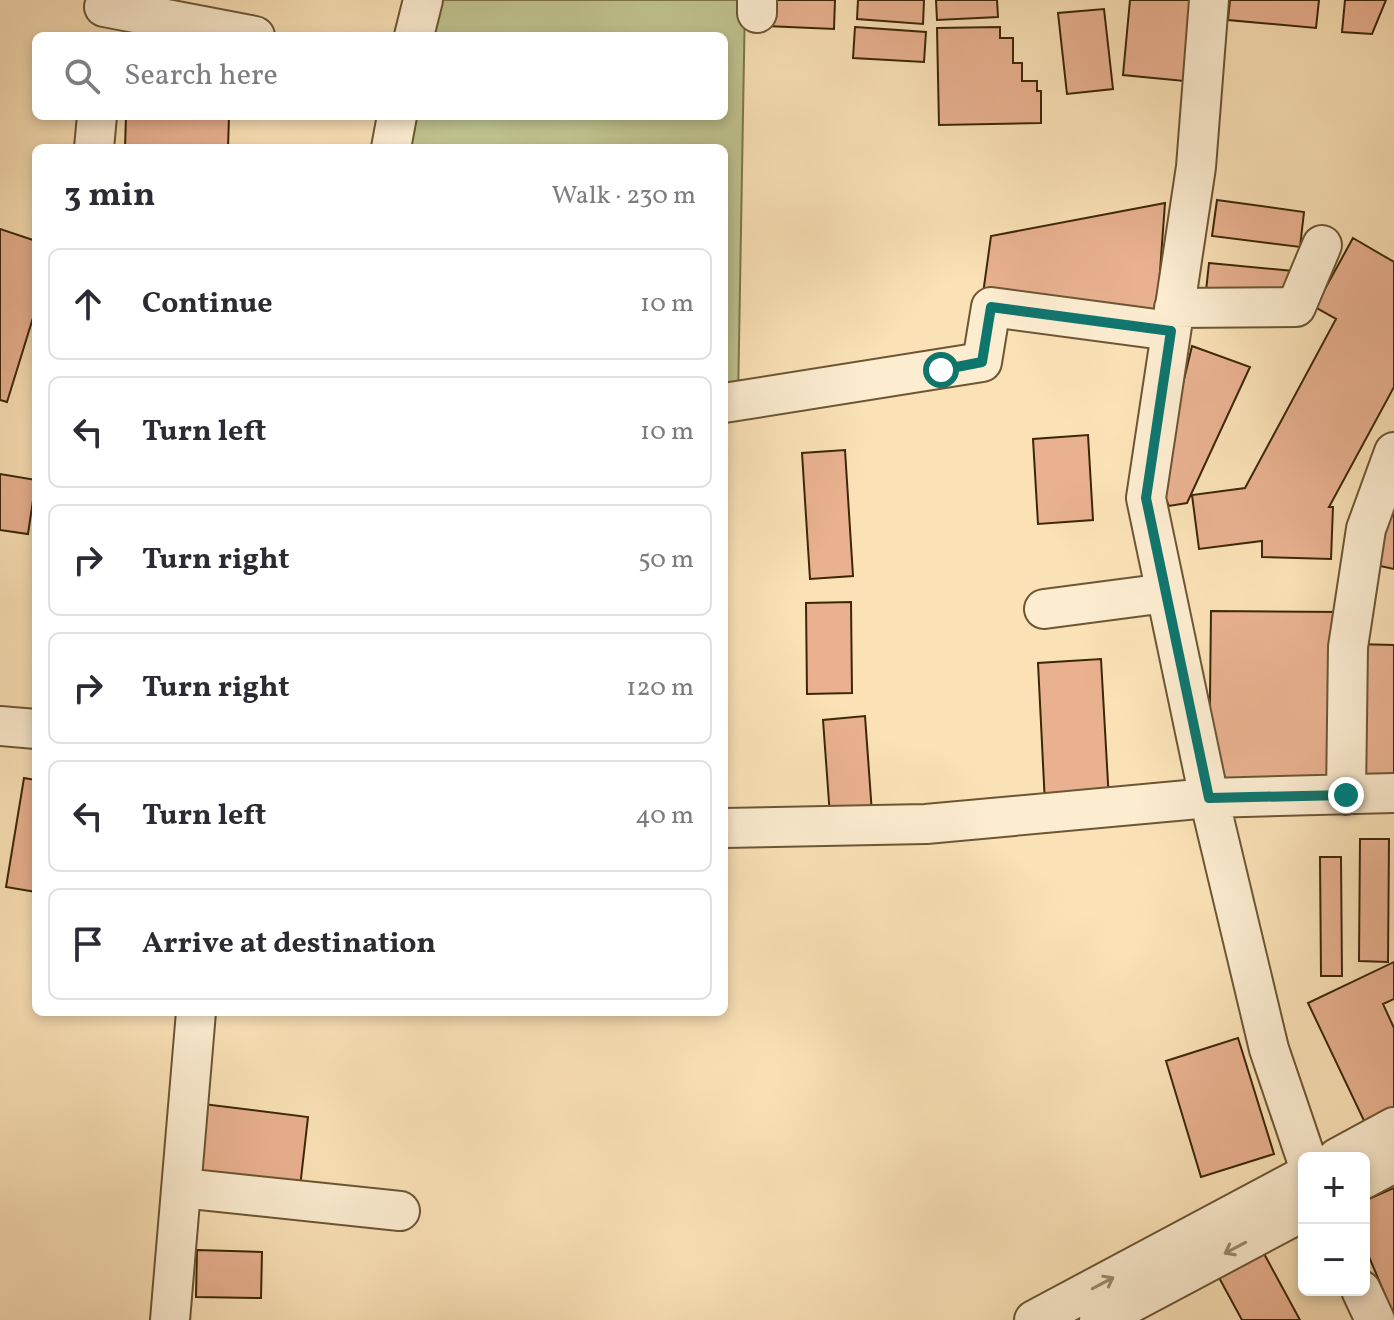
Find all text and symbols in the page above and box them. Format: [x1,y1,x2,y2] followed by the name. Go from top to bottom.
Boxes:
[32,32,728,120] search box
[60,54,104,98] icon: search
[124,55,278,97] text: Search here
[64,173,155,220] text: 3 min
[552,178,696,214] text: Walk · 230 m
[66,282,110,326] icon: ahead
[142,283,273,325] text: Continue
[640,286,694,322] text: 10 m
[923,352,959,388] route start
[66,410,110,454] icon: left
[142,411,266,453] text: Turn left
[640,414,694,450] text: 10 m
[66,538,110,582] icon: right
[142,539,290,581] text: Turn right
[638,542,694,578] text: 50 m
[66,666,110,710] icon: right
[142,667,290,709] text: Turn right
[626,670,694,706] text: 120 m
[1328,777,1364,813] route end
[66,794,110,838] icon: left
[142,795,266,837] text: Turn left
[635,798,694,834] text: 40 m
[66,922,110,966] icon: arrive
[142,923,436,965] text: Arrive at destination
[1298,1152,1370,1296] map controls
[1298,1152,1370,1224] button: +
[1298,1224,1370,1296] button: −
[1224,1240,1247,1256] one-way arrow
[1091,1275,1114,1291] one-way arrow

